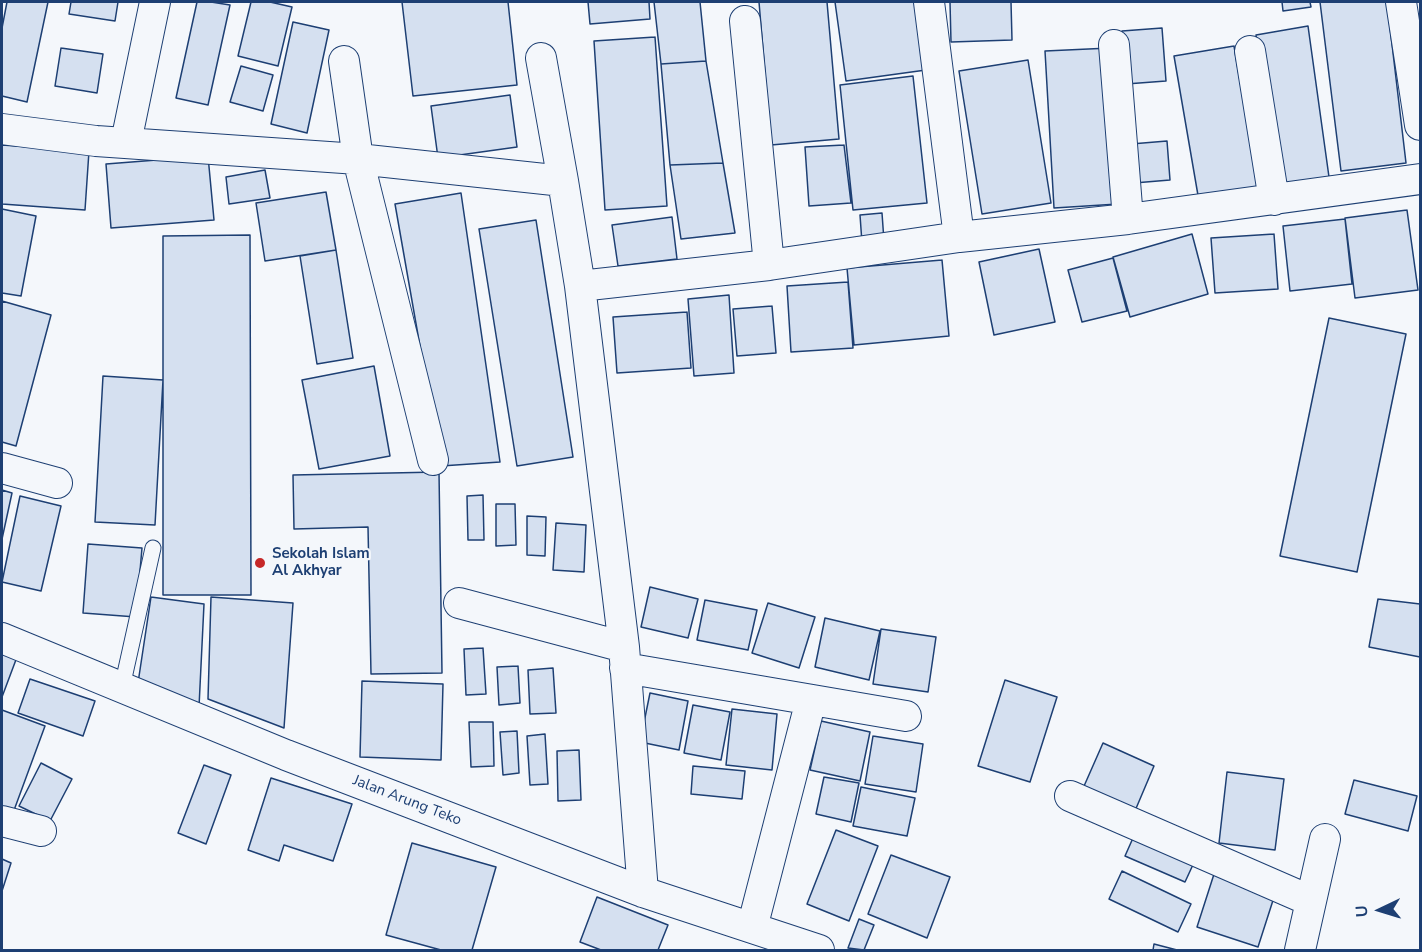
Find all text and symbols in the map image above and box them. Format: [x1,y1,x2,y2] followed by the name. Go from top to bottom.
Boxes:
[272,545,370,580] place label: Sekolah Islam Al Akhyar
[253,556,267,570] marker: Sekolah Islam Al Akhyar
[350,772,464,830] street label: Jalan Arung Teko
[1350,880,1410,940] north arrow
[1351,905,1373,918] text: U

